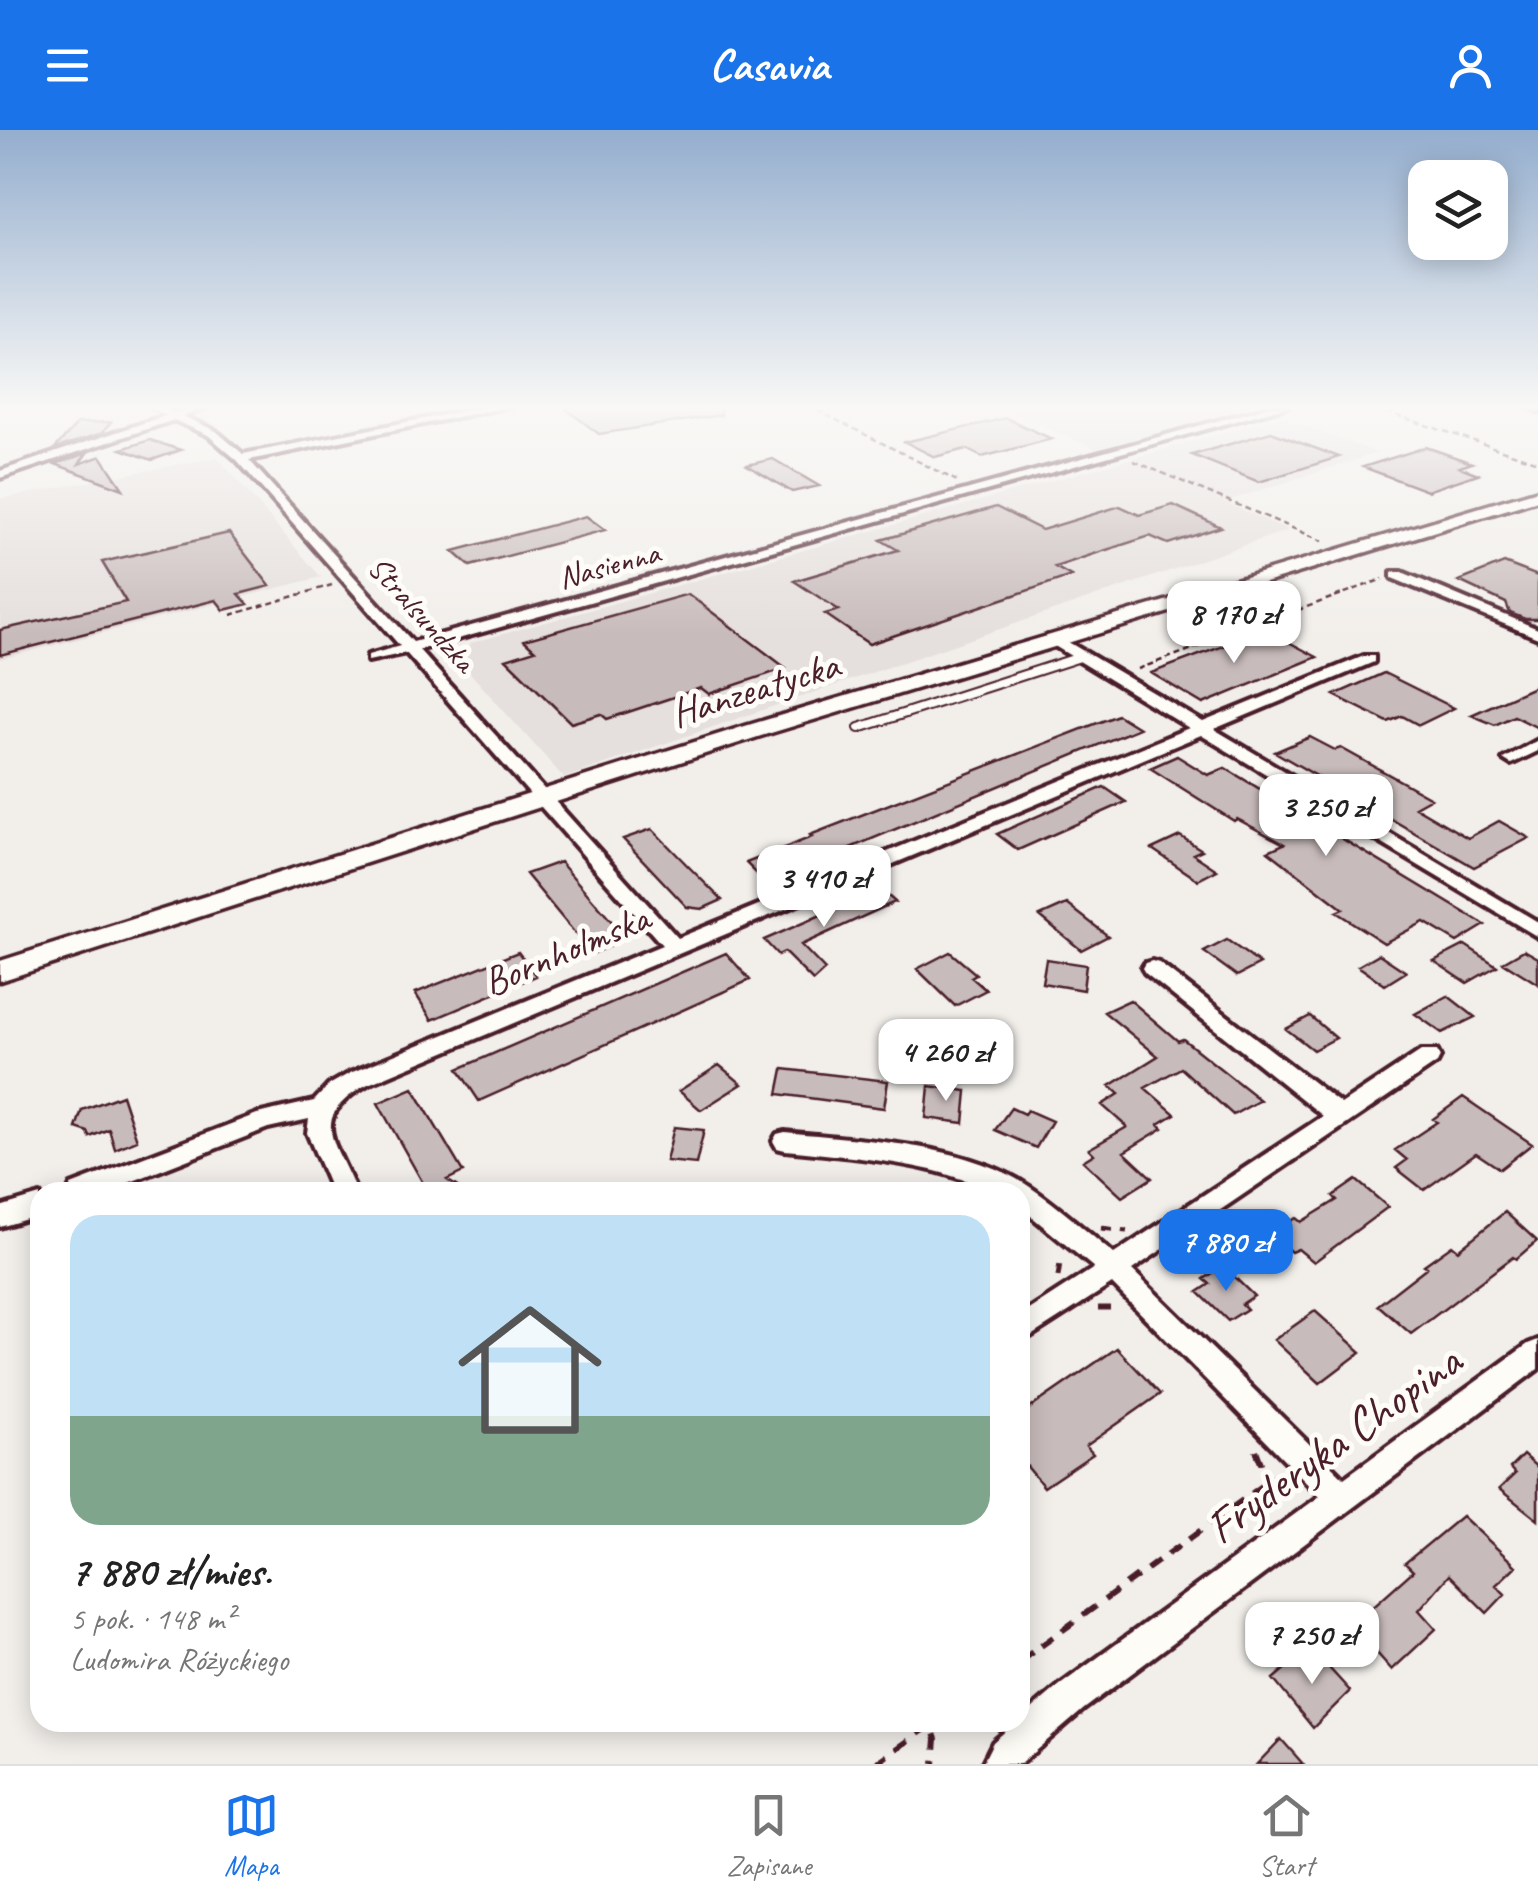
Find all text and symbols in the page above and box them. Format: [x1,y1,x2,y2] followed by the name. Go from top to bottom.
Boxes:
[709,37,829,94] text: Casavia
[40,38,95,93] icon: menu
[1443,38,1498,93] icon: person
[1408,160,1508,260] map controls
[1408,160,1508,260] button: layers
[554,531,666,598] street label: Nasienna
[359,547,487,683] street label: Stralsundzka
[1131,581,1337,666] pin: 8 170 zł
[1189,593,1279,634] text: 8 170 zł
[665,639,847,738] street label: Hanzeatycka
[1223,774,1429,859] pin: 3 250 zł
[1281,786,1371,827] text: 3 250 zł
[721,845,927,930] pin: 3 410 zł
[779,857,869,898] text: 3 410 zł
[475,891,660,1007] street label: Bornholmska
[843,1019,1049,1104] pin: 4 260 zł
[900,1031,992,1072] text: 4 260 zł
[1123,1209,1329,1294] pin: 7 880 zł
[1181,1221,1271,1262] text: 7 880 zł
[440,1280,620,1460] icon: home
[1193,1330,1475,1557] street label: Fryderyka Chopina
[70,1545,271,1598] text: 7 880 zł/mies.
[70,1598,234,1639] text: 5 pok. · 148 m²
[1209,1602,1415,1687] pin: 7 250 zł
[1267,1614,1357,1655] text: 7 250 zł
[70,1639,288,1680] text: Ludomira Różyckiego
[224,1788,279,1883] tab: Mapa
[727,1788,811,1883] tab: Zapisane
[1259,1788,1314,1883] tab: Start

